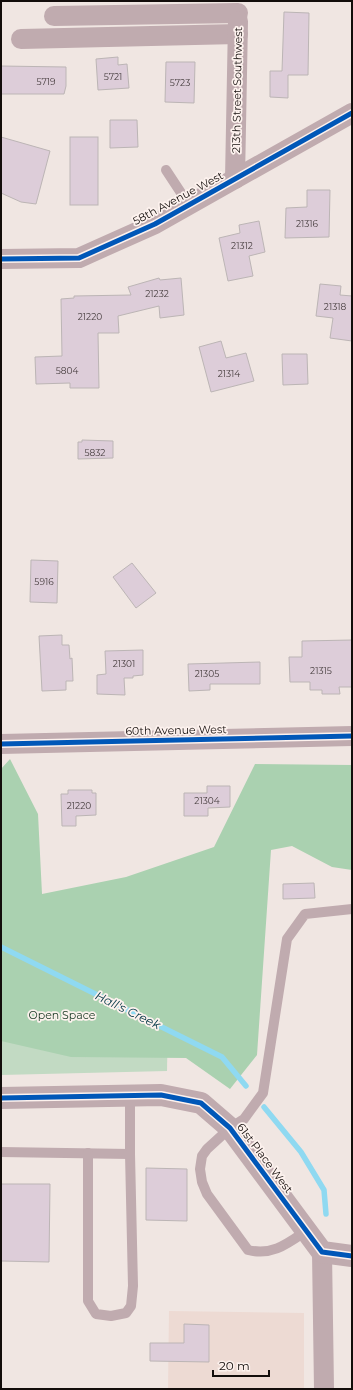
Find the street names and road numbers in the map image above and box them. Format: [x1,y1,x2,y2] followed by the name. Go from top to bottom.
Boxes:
[229,26,245,153] street label: 213th Street Southwest
[130,168,226,228] street label: 58th Avenue West
[125,722,227,738] street label: 60th Avenue West
[234,1120,296,1196] street label: 61st Place West

